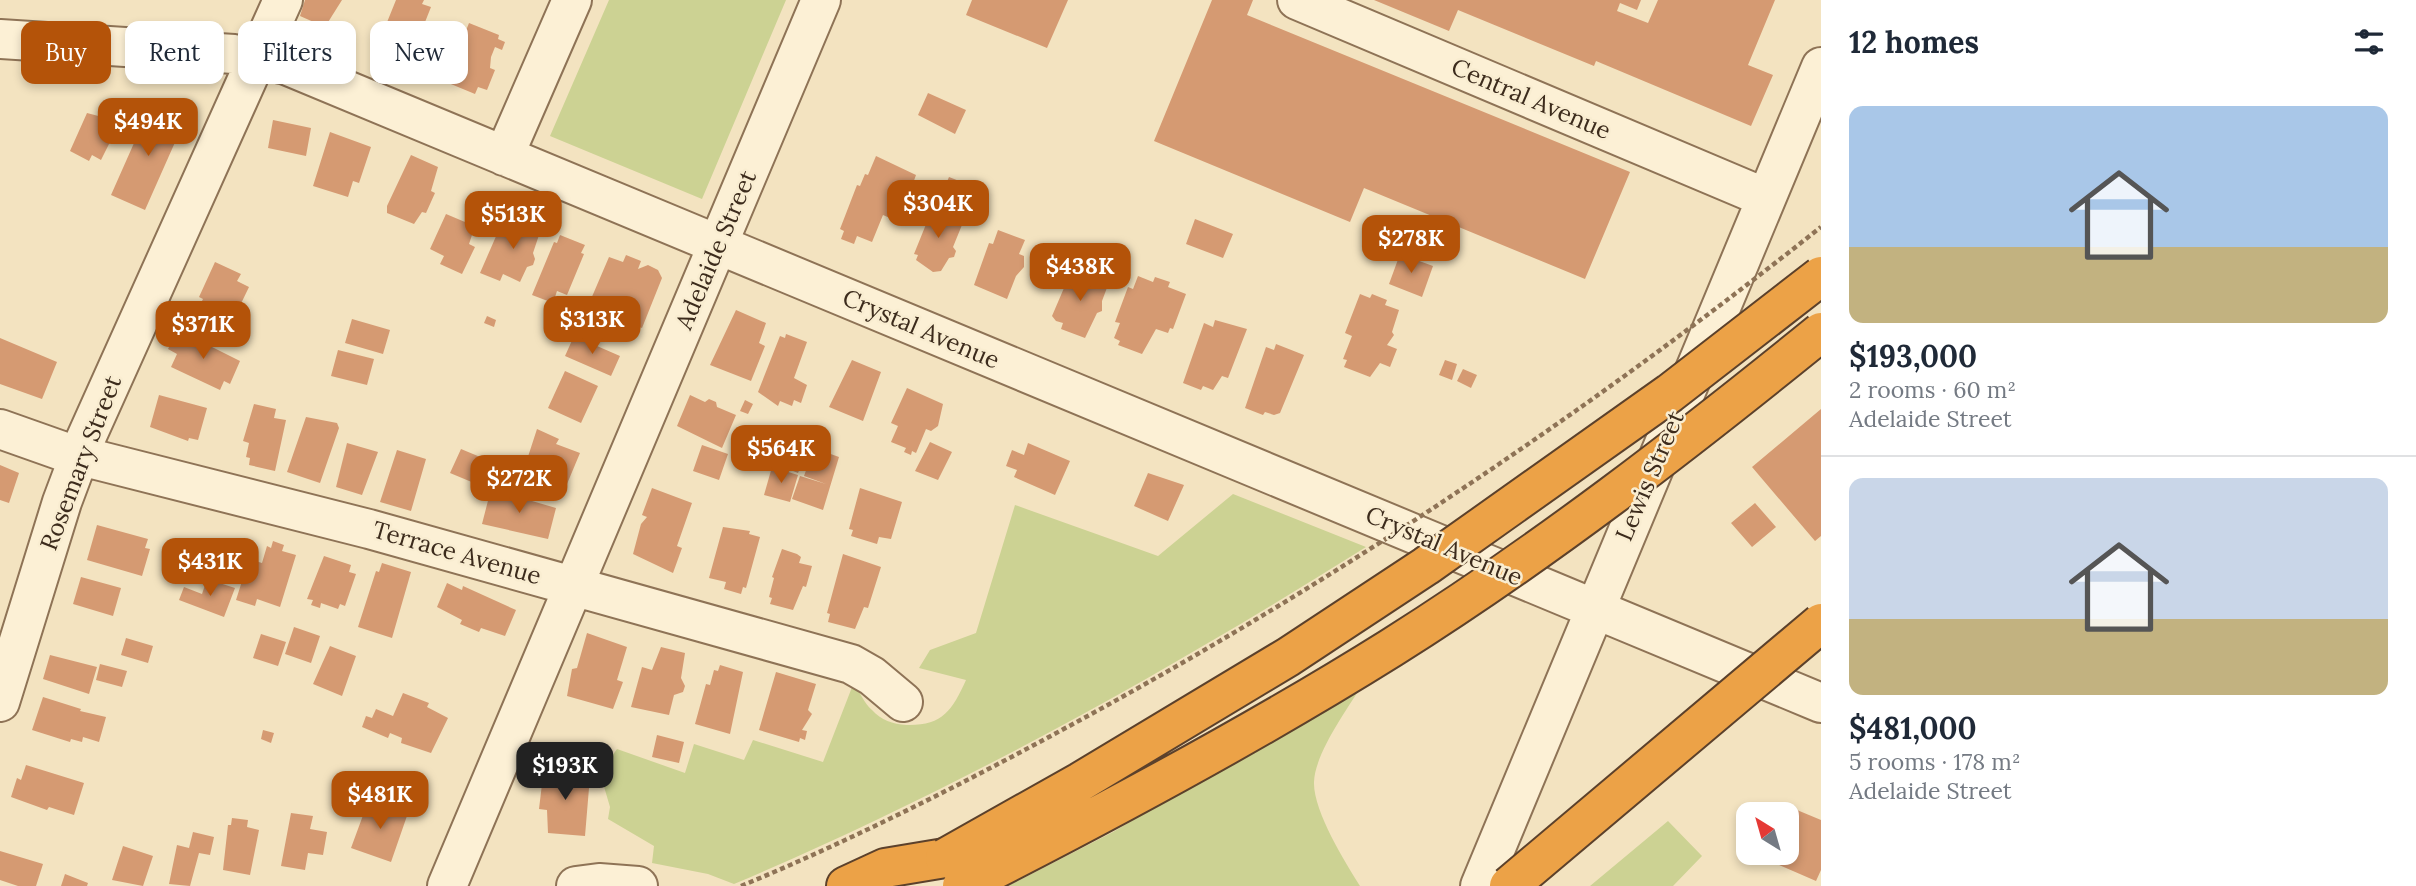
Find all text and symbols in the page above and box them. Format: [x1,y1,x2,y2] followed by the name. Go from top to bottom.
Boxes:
[21,21,111,84] chip: Buy
[125,21,224,84] chip: Rent
[238,21,356,84] chip: Filters
[370,21,468,84] chip: New
[1849,23,1979,61] text: 12 homes
[2350,23,2388,61] icon: filters
[1447,51,1616,146] street label: Central Avenue
[99,99,197,158] pin: $494K
[114,106,182,135] text: $494K
[2056,152,2182,278] icon: home
[668,165,763,335] street label: Adelaide Street
[889,180,987,240] pin: $304K
[903,188,973,217] text: $304K
[464,191,562,251] pin: $513K
[481,199,545,228] text: $513K
[1362,216,1460,275] pin: $278K
[1378,223,1444,252] text: $278K
[1031,244,1129,303] pin: $438K
[1046,251,1114,280] text: $438K
[838,282,1004,375] street label: Crystal Avenue
[543,296,641,356] pin: $313K
[154,302,252,361] pin: $371K
[560,304,625,333] text: $313K
[172,309,234,338] text: $371K
[1849,337,1977,375] text: $193,000
[33,370,128,555] street label: Rosemary Street
[1849,375,2016,404] text: 2 rooms · 60 m²
[1849,404,2012,433] text: Adelaide Street
[1608,405,1691,545] street label: Lewis Street
[732,426,830,485] pin: $564K
[747,433,815,462] text: $564K
[470,456,568,515] pin: $272K
[486,463,552,492] text: $272K
[1361,499,1527,592] street label: Crystal Avenue
[369,514,545,591] street label: Terrace Avenue
[2056,524,2182,650] icon: home
[161,538,259,598] pin: $431K
[178,546,242,575] text: $431K
[1849,709,1977,747] text: $481,000
[516,742,614,802] pin: $193K
[1849,747,2021,776] text: 5 rooms · 178 m²
[532,750,598,779] text: $193K
[331,772,429,831] pin: $481K
[1849,776,2012,805] text: Adelaide Street
[348,779,412,808] text: $481K
[1736,802,1799,864] north arrow
[1736,802,1799,865] map controls

